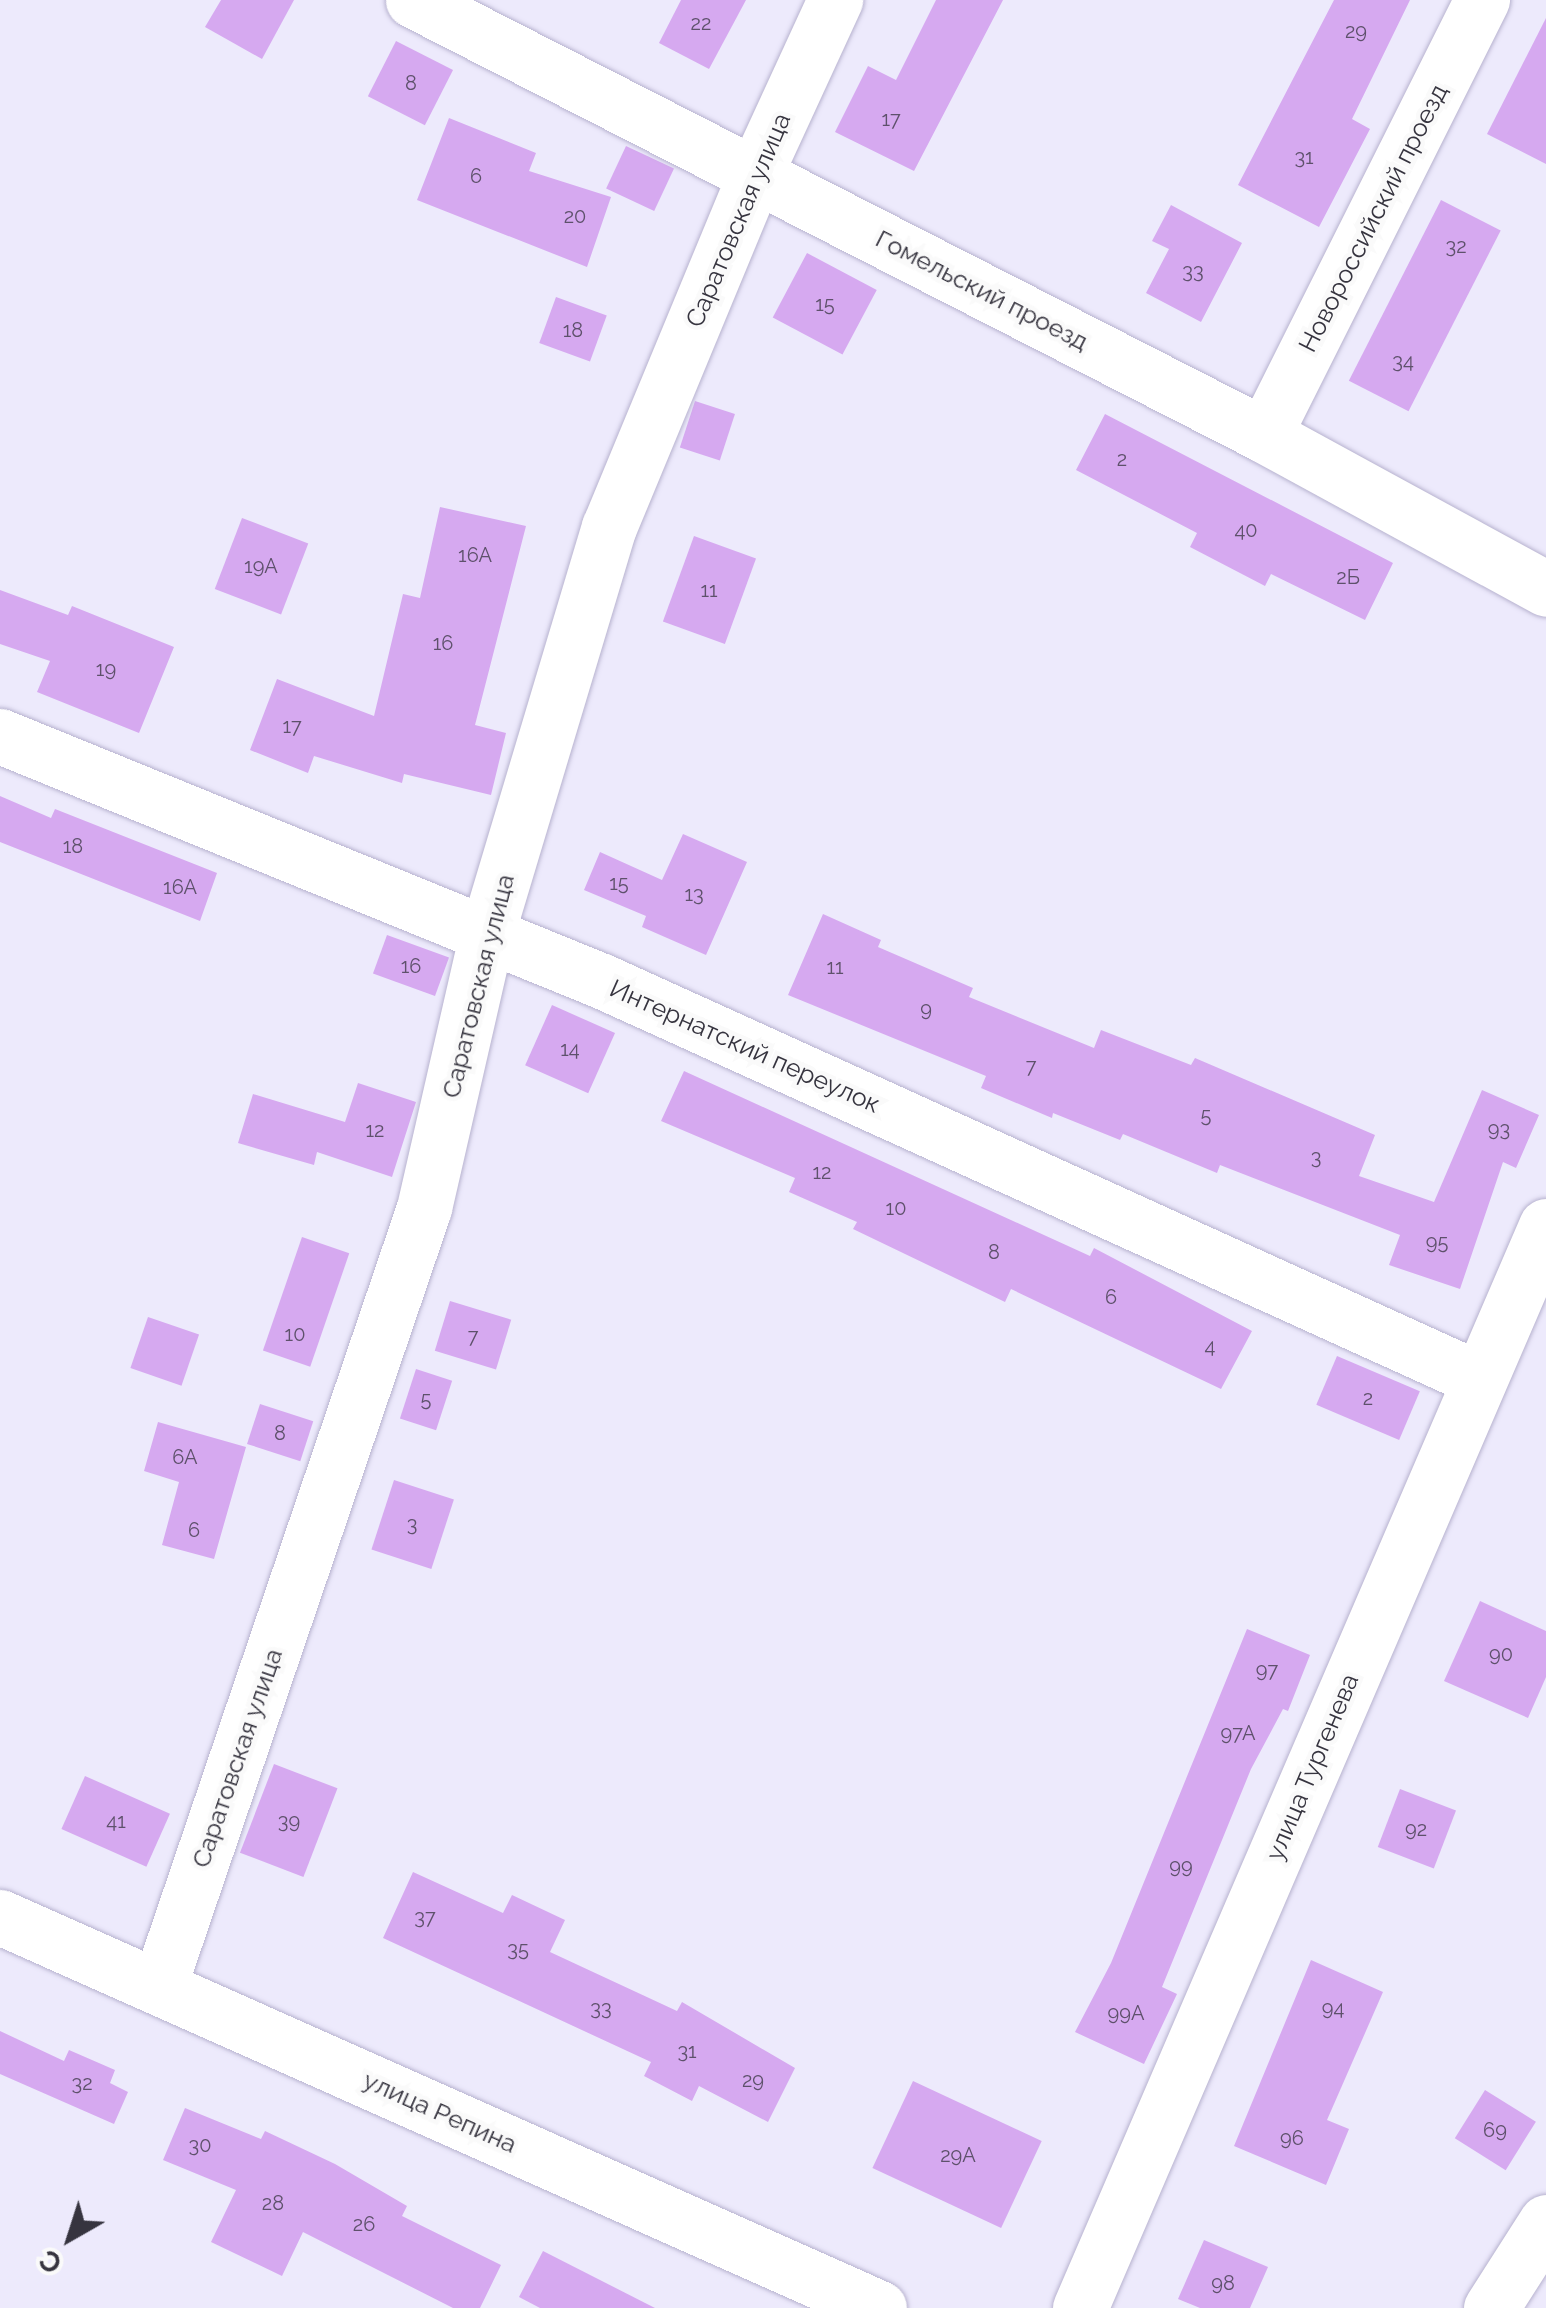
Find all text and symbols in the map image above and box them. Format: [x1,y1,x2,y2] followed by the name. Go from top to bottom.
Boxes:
[691,11,711,35] house number: 22
[1345,19,1367,43] house number: 29
[405,71,417,95] house number: 8
[1292,79,1454,357] street label: Новороссийский проезд
[881,107,901,131] house number: 17
[679,108,797,332] street label: Саратовская улица
[1294,145,1314,169] house number: 31
[470,164,482,188] house number: 6
[564,204,586,228] house number: 20
[871,223,1093,357] street label: Гомельский проезд
[1445,234,1467,258] house number: 32
[1182,259,1204,283] house number: 33
[815,292,835,316] house number: 15
[563,318,583,342] house number: 18
[1392,349,1414,373] house number: 34
[1117,447,1127,471] house number: 2
[1234,518,1258,542] house number: 40
[458,543,492,567] house number: 16А
[244,554,278,578] house number: 19А
[1336,565,1360,589] house number: 2Б
[700,578,718,602] house number: 11
[433,631,453,655] house number: 16
[96,657,116,681] house number: 19
[282,714,302,738] house number: 17
[63,834,83,858] house number: 18
[436,871,520,1101] street label: Саратовская улица
[609,871,629,895] house number: 15
[163,875,197,899] house number: 16А
[684,882,704,906] house number: 13
[401,954,421,978] house number: 16
[826,955,844,979] house number: 11
[605,973,885,1119] street label: Интернатский переулок
[920,997,932,1021] house number: 9
[560,1037,580,1061] house number: 14
[1026,1054,1036,1078] house number: 7
[1201,1103,1211,1127] house number: 5
[1488,1117,1510,1141] house number: 93
[366,1118,384,1142] house number: 12
[1311,1145,1321,1169] house number: 3
[813,1160,831,1184] house number: 12
[886,1196,906,1220] house number: 10
[1426,1230,1448,1254] house number: 95
[988,1240,1000,1264] house number: 8
[1105,1285,1117,1309] house number: 6
[285,1322,305,1346] house number: 10
[468,1324,478,1348] house number: 7
[1205,1334,1215,1358] house number: 4
[1363,1386,1373,1410] house number: 2
[421,1387,431,1411] house number: 5
[274,1421,286,1445] house number: 8
[172,1445,198,1469] house number: 6А
[407,1512,417,1536] house number: 3
[188,1518,200,1542] house number: 6
[1489,1642,1513,1666] house number: 90
[185,1644,289,1872] street label: Саратовская улица
[1256,1658,1278,1682] house number: 97
[1259,1669,1365,1865] street label: улица Тургенева
[1221,1721,1255,1745] house number: 97А
[106,1809,126,1833] house number: 41
[278,1809,300,1833] house number: 39
[1405,1817,1427,1841] house number: 92
[1169,1854,1193,1878] house number: 99
[414,1905,436,1929] house number: 37
[507,1937,529,1961] house number: 35
[590,1996,612,2020] house number: 33
[1322,1996,1344,2020] house number: 94
[1108,2001,1144,2025] house number: 99А
[677,2039,697,2063] house number: 31
[359,2065,521,2159] street label: улица Репина
[742,2068,764,2092] house number: 29
[71,2071,93,2095] house number: 32
[1483,2118,1507,2142] house number: 69
[1280,2126,1304,2150] house number: 96
[189,2133,211,2157] house number: 30
[940,2143,976,2167] house number: 29А
[20,2188,120,2288] north arrow
[262,2191,284,2215] house number: 28
[353,2212,375,2236] house number: 26
[33,2243,69,2281] text: С
[1211,2271,1235,2295] house number: 98

